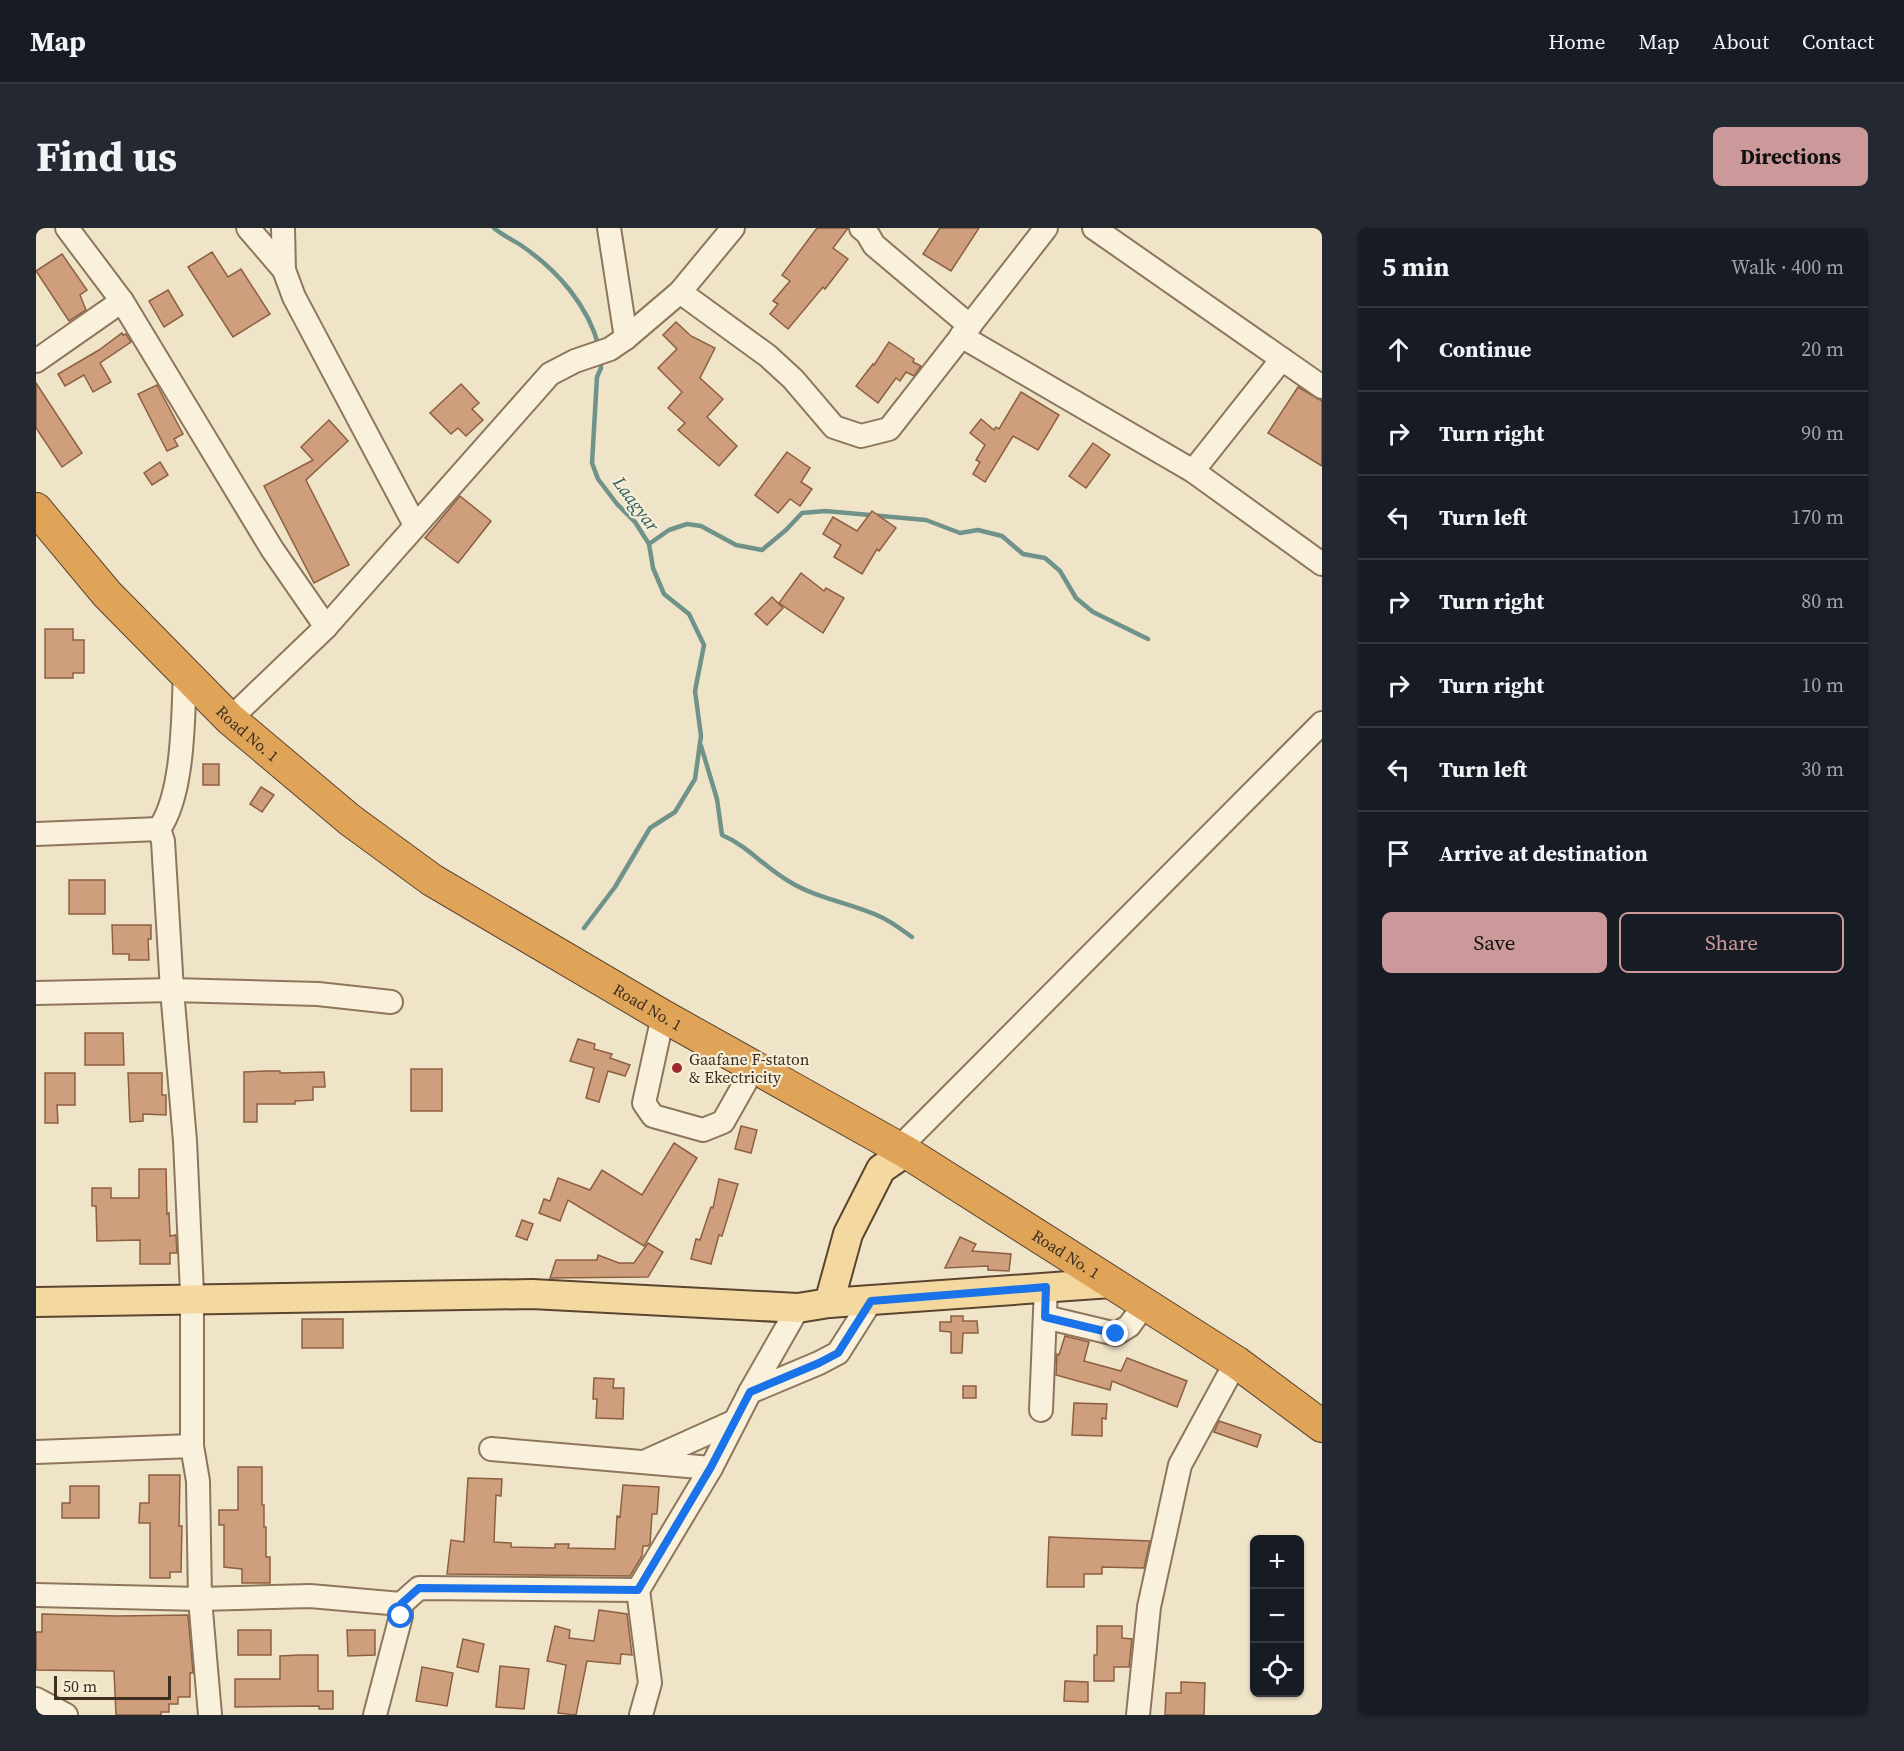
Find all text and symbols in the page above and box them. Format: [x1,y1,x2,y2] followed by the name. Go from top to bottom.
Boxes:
[30,22,86,60] text: Map
[1548,27,1606,56] text: Home
[1639,27,1680,56] text: Map
[1713,27,1769,56] text: About
[1802,27,1874,56] text: Contact
[36,127,177,185] text: Find us
[1713,127,1868,186] button: Directions
[1382,249,1449,285] text: 5 min
[1731,253,1844,281] text: Walk · 400 m
[1382,333,1415,366] icon: ahead
[1439,334,1532,364] text: Continue
[1801,335,1844,363] text: 20 m
[1382,417,1415,450] icon: right
[1439,418,1544,448] text: Turn right
[1801,419,1844,447] text: 90 m
[607,470,666,537] water label: Laagyar
[1382,501,1415,534] icon: left
[1439,502,1527,532] text: Turn left
[1791,503,1844,531] text: 170 m
[1382,585,1415,618] icon: right
[1439,586,1544,616] text: Turn right
[1801,587,1844,615] text: 80 m
[1382,669,1415,702] icon: right
[1439,670,1544,700] text: Turn right
[1801,671,1844,699] text: 10 m
[211,700,284,767] street label: Road No. 1
[1382,753,1415,786] icon: left
[1439,754,1527,784] text: Turn left
[1801,755,1844,783] text: 30 m
[1382,837,1415,870] icon: arrive
[1439,838,1648,868] text: Arrive at destination
[1382,912,1607,973] button: Save
[1619,912,1844,973] button: Share
[609,978,686,1036] street label: Road No. 1
[689,1048,810,1088] place label: Gaafane F-staton & Ekectricity
[670,1061,684,1075] marker: Gaafane F-staton & Ekectricity
[1028,1224,1104,1284] street label: Road No. 1
[1102,1320,1128,1346] route end
[1250,1535,1304,1697] map controls
[1250,1535,1304,1589] button: +
[1250,1589,1304,1643] button: −
[387,1602,413,1628] route start
[1250,1643,1304,1697] button: locate
[54,1673,171,1700] scale bar
[63,1675,97,1697] text: 50 m

